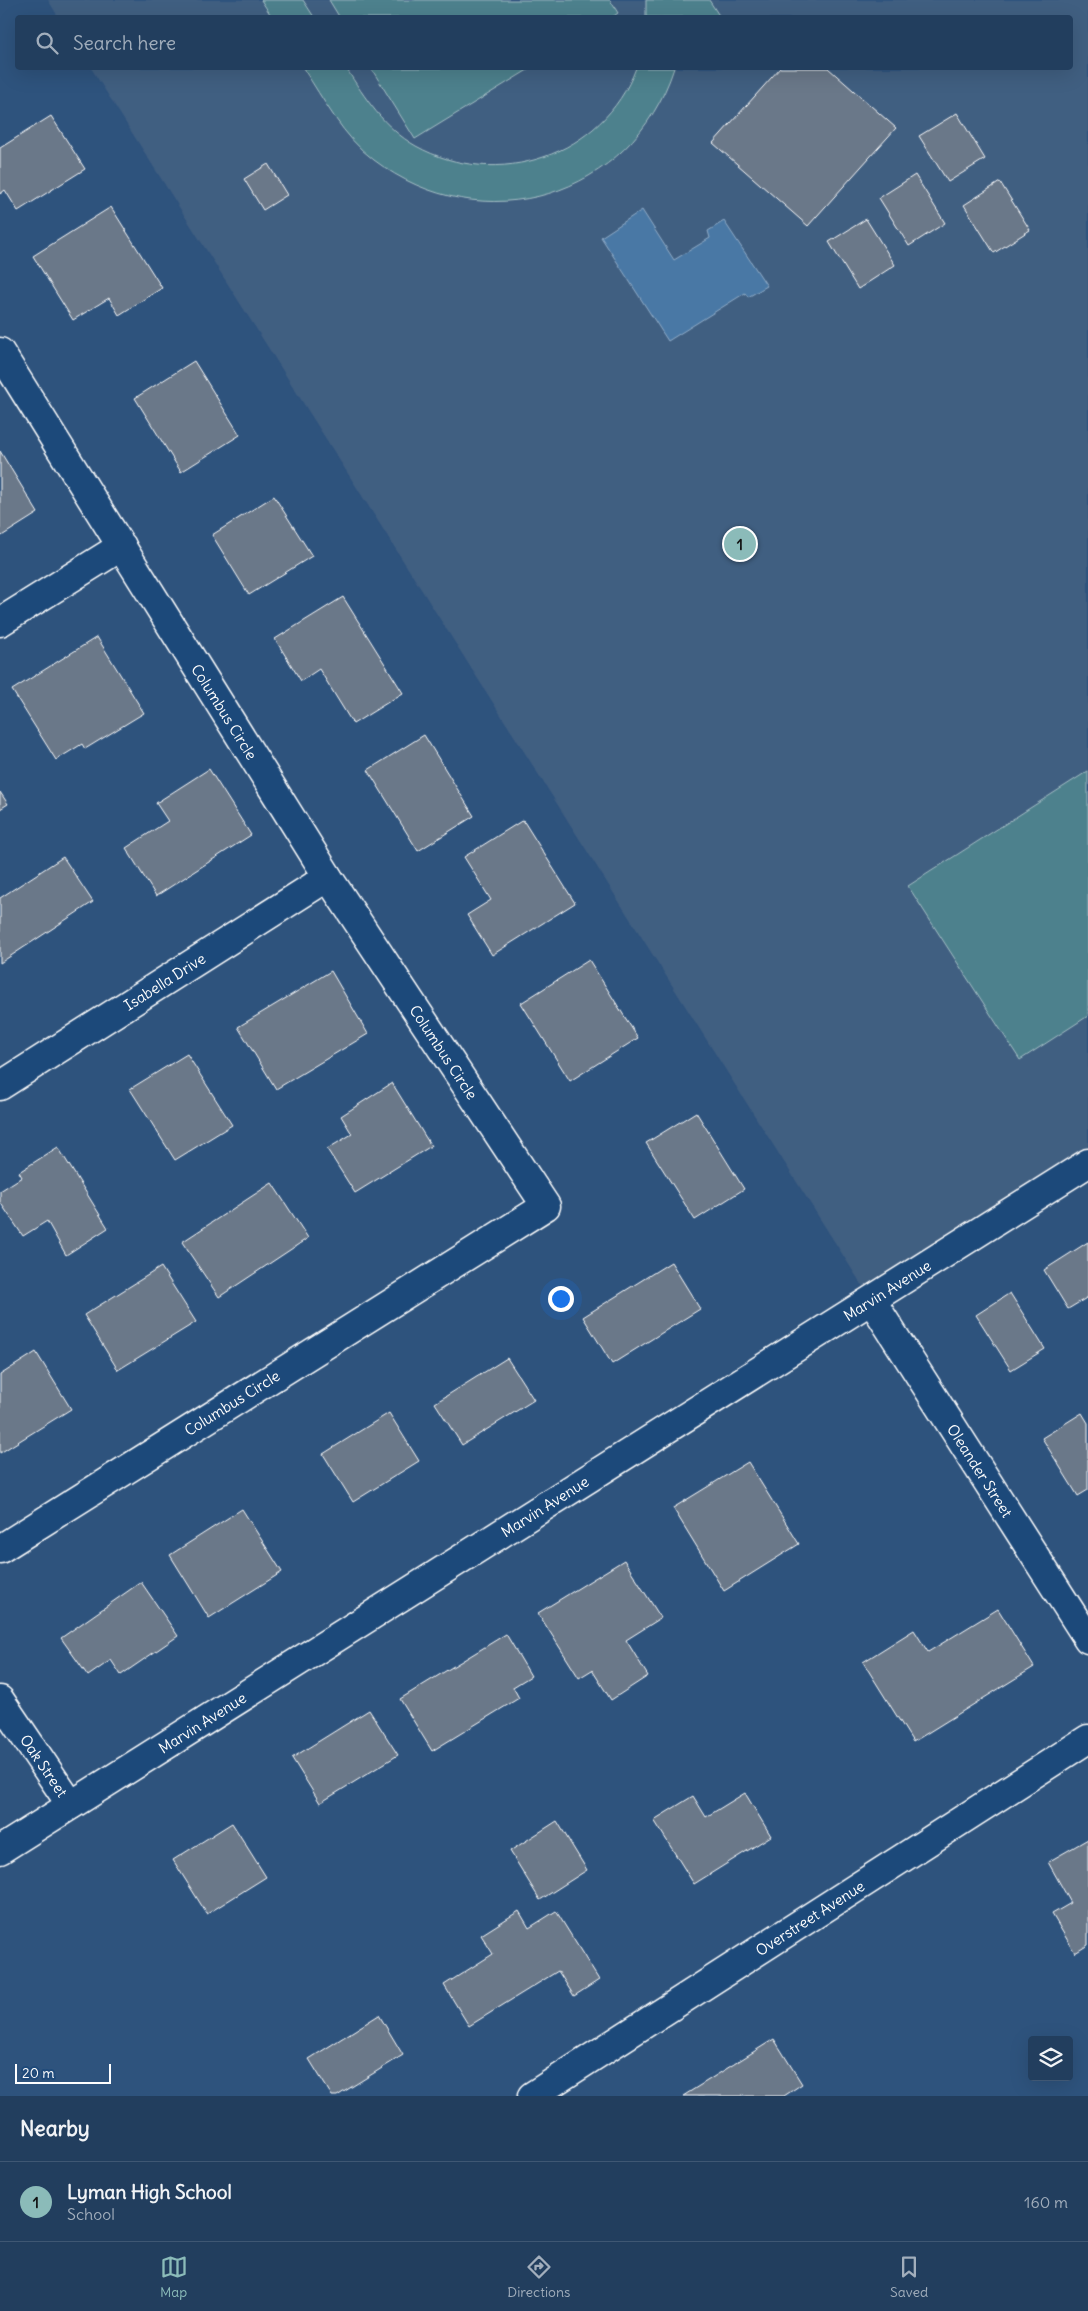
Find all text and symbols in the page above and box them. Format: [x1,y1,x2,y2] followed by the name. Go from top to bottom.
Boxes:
[15,15,1073,70] search box
[33,29,61,57] icon: search
[73,31,176,55] text: Search here
[724,525,756,563] pin: 1
[188,660,262,763] street label: Columbus Circle
[120,948,209,1014] street label: Isabella Drive
[406,1001,482,1103] street label: Columbus Circle
[840,1255,934,1325] street label: Marvin Avenue
[548,1286,574,1312] your location
[181,1366,283,1440] street label: Columbus Circle
[943,1420,1017,1521] street label: Oleander Street
[497,1471,592,1541] street label: Marvin Avenue
[155,1688,249,1757] street label: Marvin Avenue
[16,1731,72,1800] street label: Oak Street
[752,1876,868,1960] street label: Overstreet Avenue
[1028,2036,1073,2081] map controls
[1028,2036,1073,2081] button: layers
[15,2061,111,2084] scale bar
[22,2064,55,2082] text: 20 m
[20,2115,90,2142] text: Nearby
[67,2180,232,2204] text: Lyman High School
[33,2192,39,2212] text: 1
[1024,2192,1068,2212] text: 160 m
[67,2204,115,2224] text: School
[160,2253,188,2301] tab: Map
[507,2253,570,2301] tab: Directions
[890,2253,928,2301] tab: Saved

